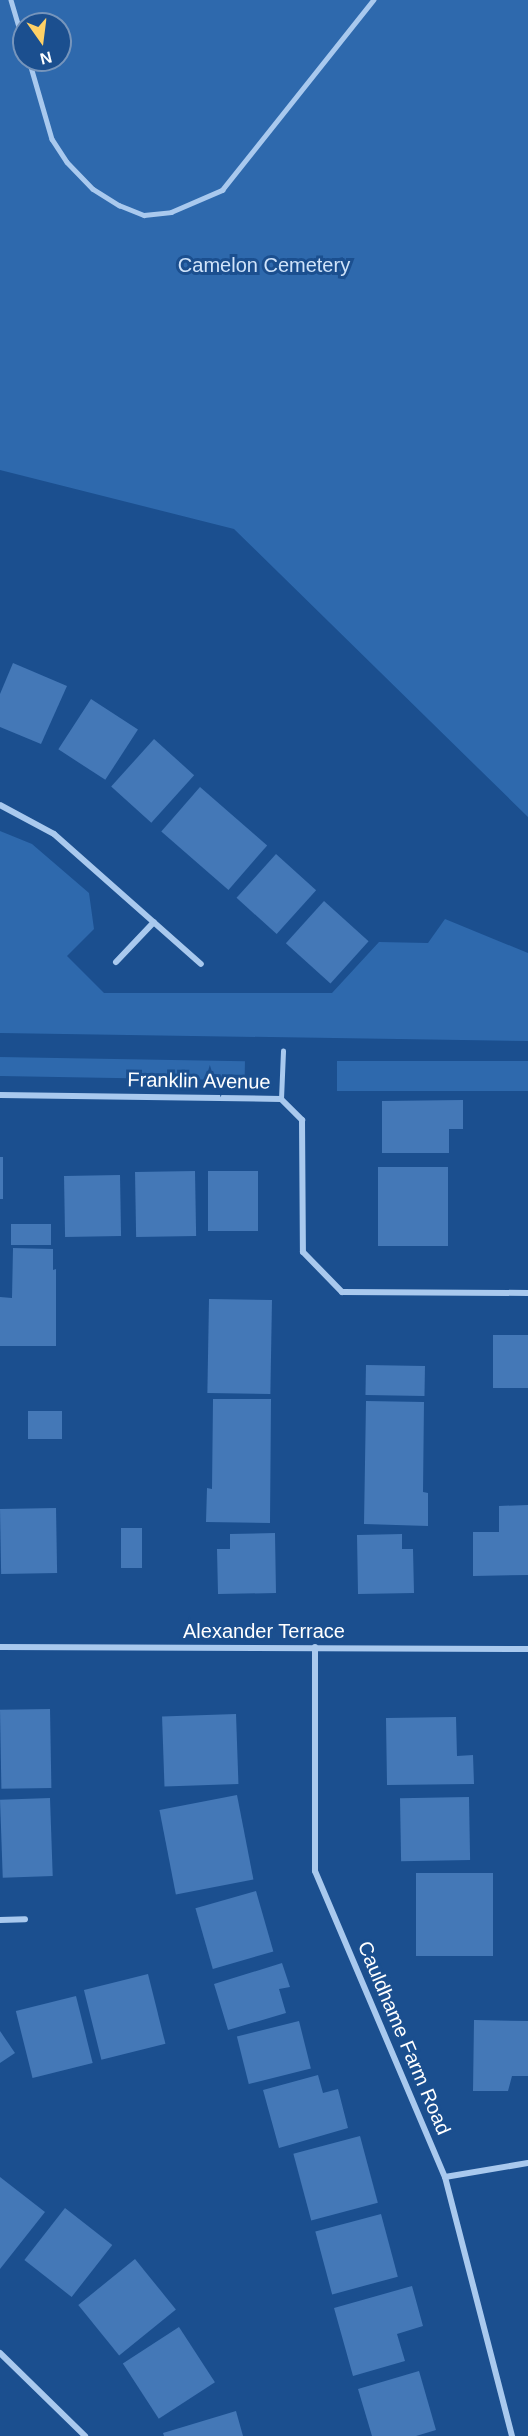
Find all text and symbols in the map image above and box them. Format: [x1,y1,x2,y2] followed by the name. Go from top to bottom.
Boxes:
[12,12,72,72] north arrow
[38,48,54,68] text: N
[178,253,350,277] park label: Camelon Cemetery
[127,1068,271,1094] street label: Franklin Avenue
[183,1619,345,1643] street label: Alexander Terrace
[352,1938,456,2138] street label: Cauldhame Farm Road

